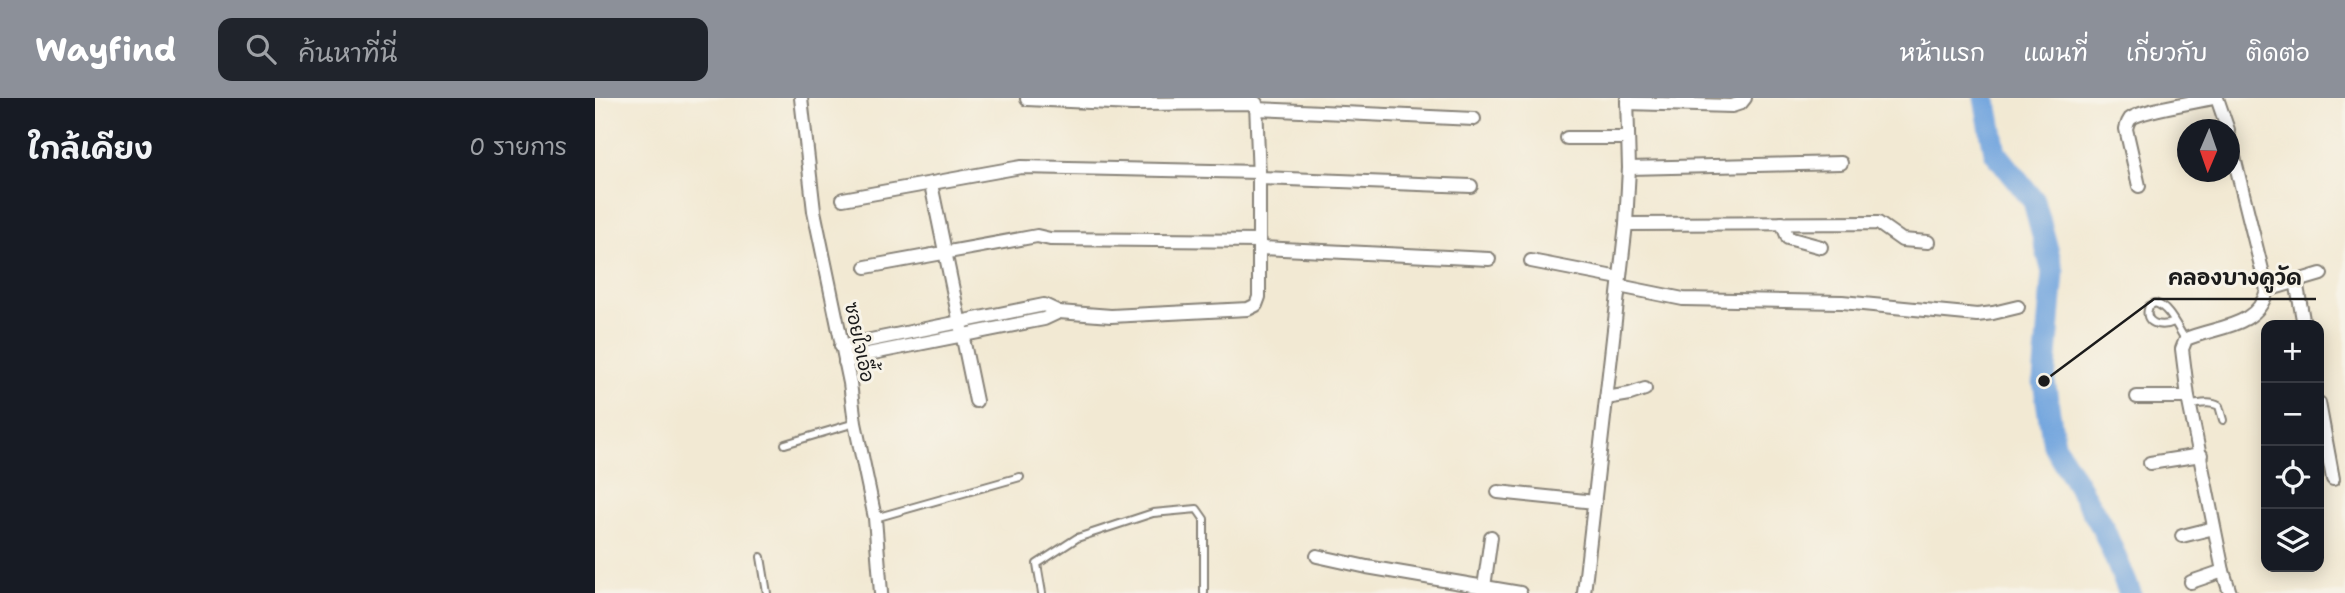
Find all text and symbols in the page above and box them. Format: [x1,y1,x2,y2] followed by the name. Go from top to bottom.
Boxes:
[218,18,708,81] search box
[35,27,176,72] text: Wayfind
[242,30,280,68] icon: search
[298,35,397,70] text: ค้นหาที่นี่
[1900,37,1985,69] text: หน้าแรก
[2023,37,2088,69] text: แผนที่
[2126,37,2208,69] text: เกี่ยวกับ
[2246,37,2310,69] text: ติดต่อ
[2177,119,2240,182] north arrow
[28,128,153,169] text: ใกล้เคียง
[469,132,567,162] text: 0 รายการ
[2154,257,2316,299] callout: คลองบางคูวัด
[2168,264,2302,293] text: คลองบางคูวัด
[839,299,884,384] street label: ซอยใจเอื้อ
[2261,320,2324,572] map controls
[2261,320,2324,383] button: +
[2261,383,2324,446] button: −
[2261,446,2324,509] button: locate
[2261,509,2324,572] button: layers

